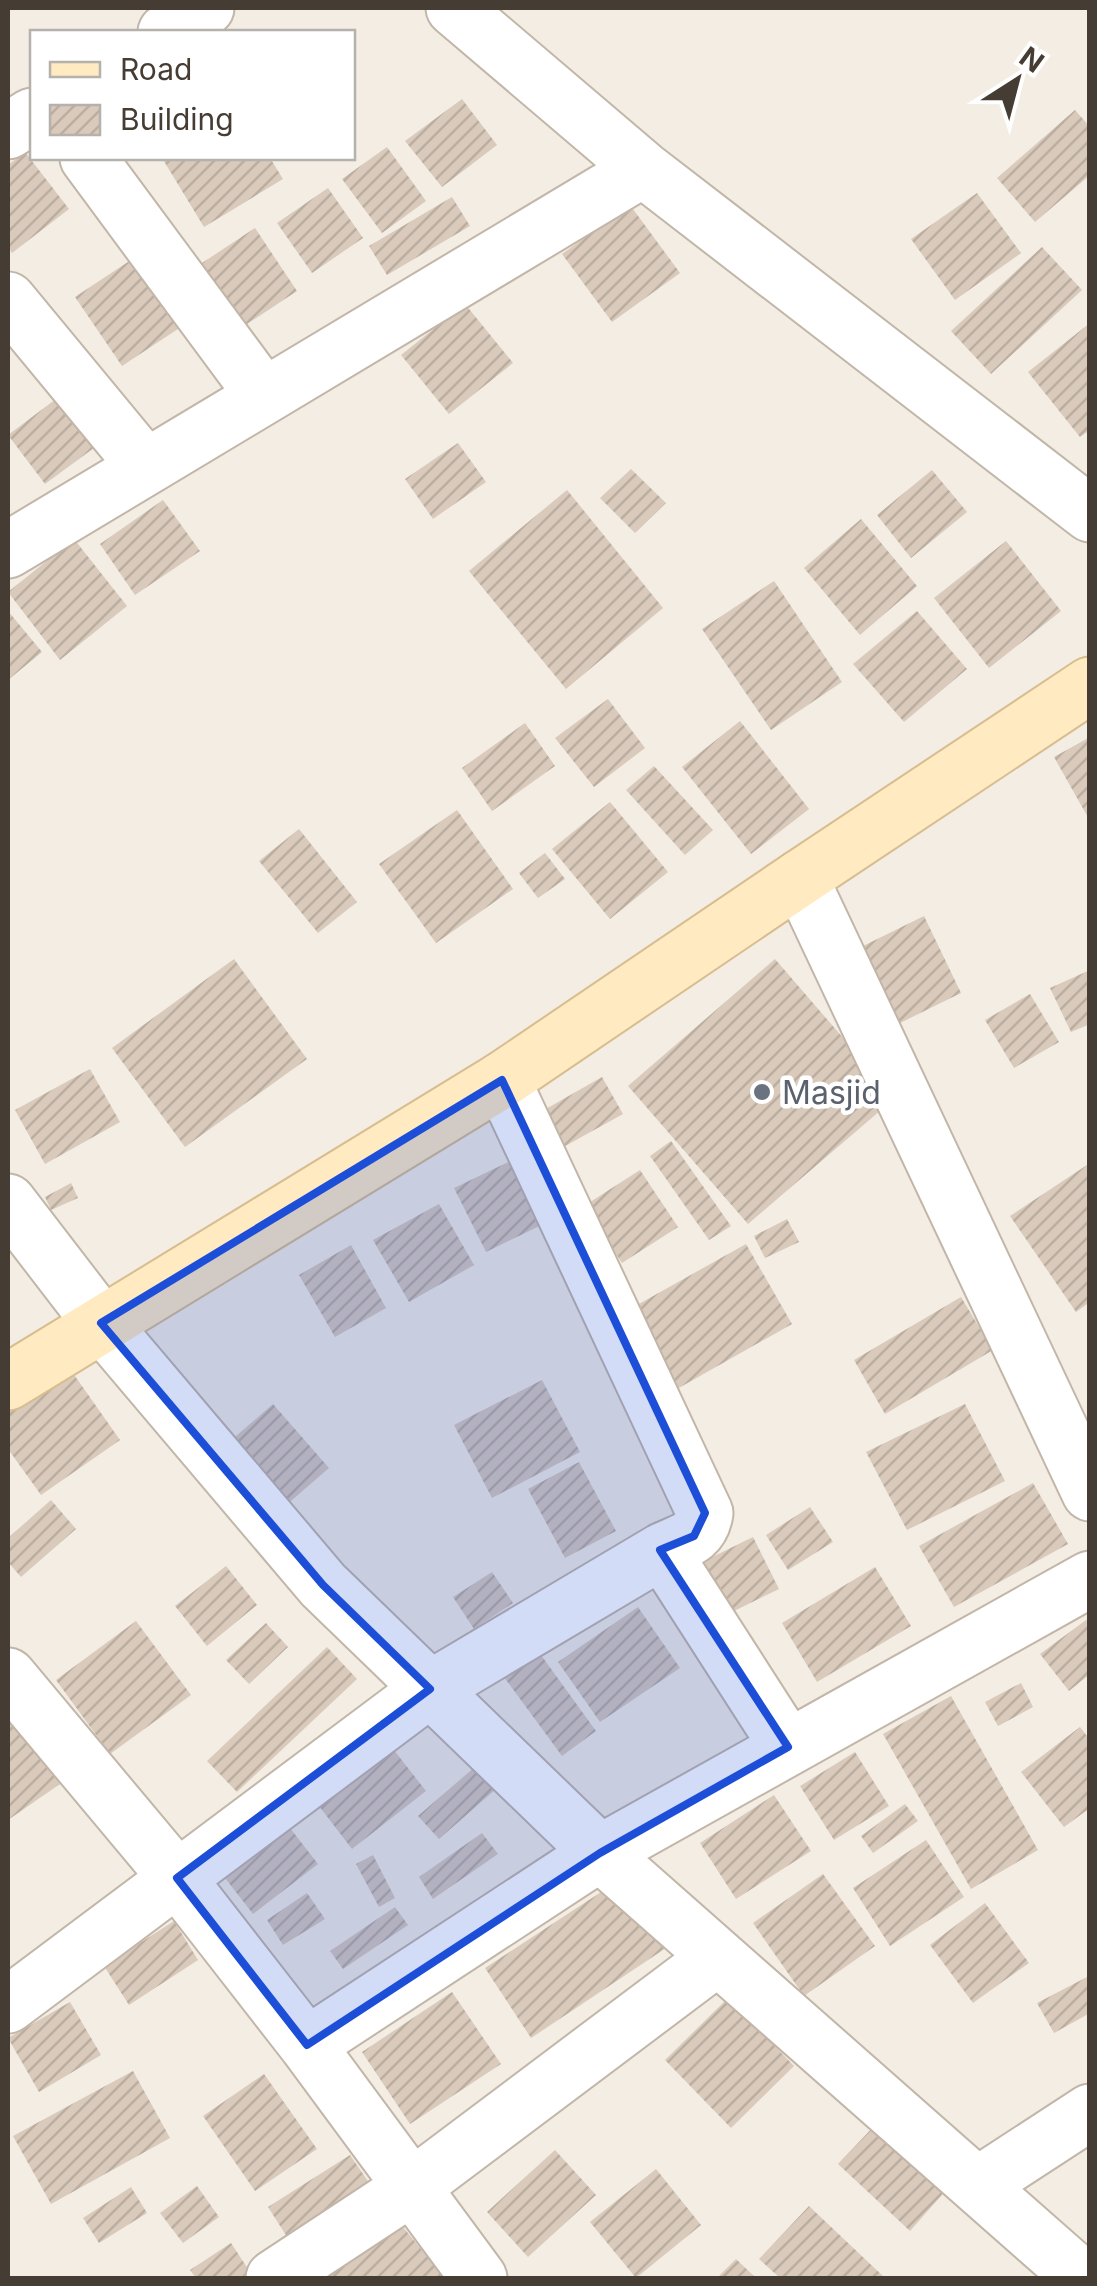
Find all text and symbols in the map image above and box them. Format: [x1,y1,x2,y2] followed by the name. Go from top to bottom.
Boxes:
[30,30,355,160] legend
[967,30,1067,130] north arrow
[1013,40,1050,80] text: N
[120,51,192,87] text: Road
[120,101,234,137] text: Building
[782,1073,881,1112] place label: Masjid
[751,1081,773,1103] marker: Masjid

